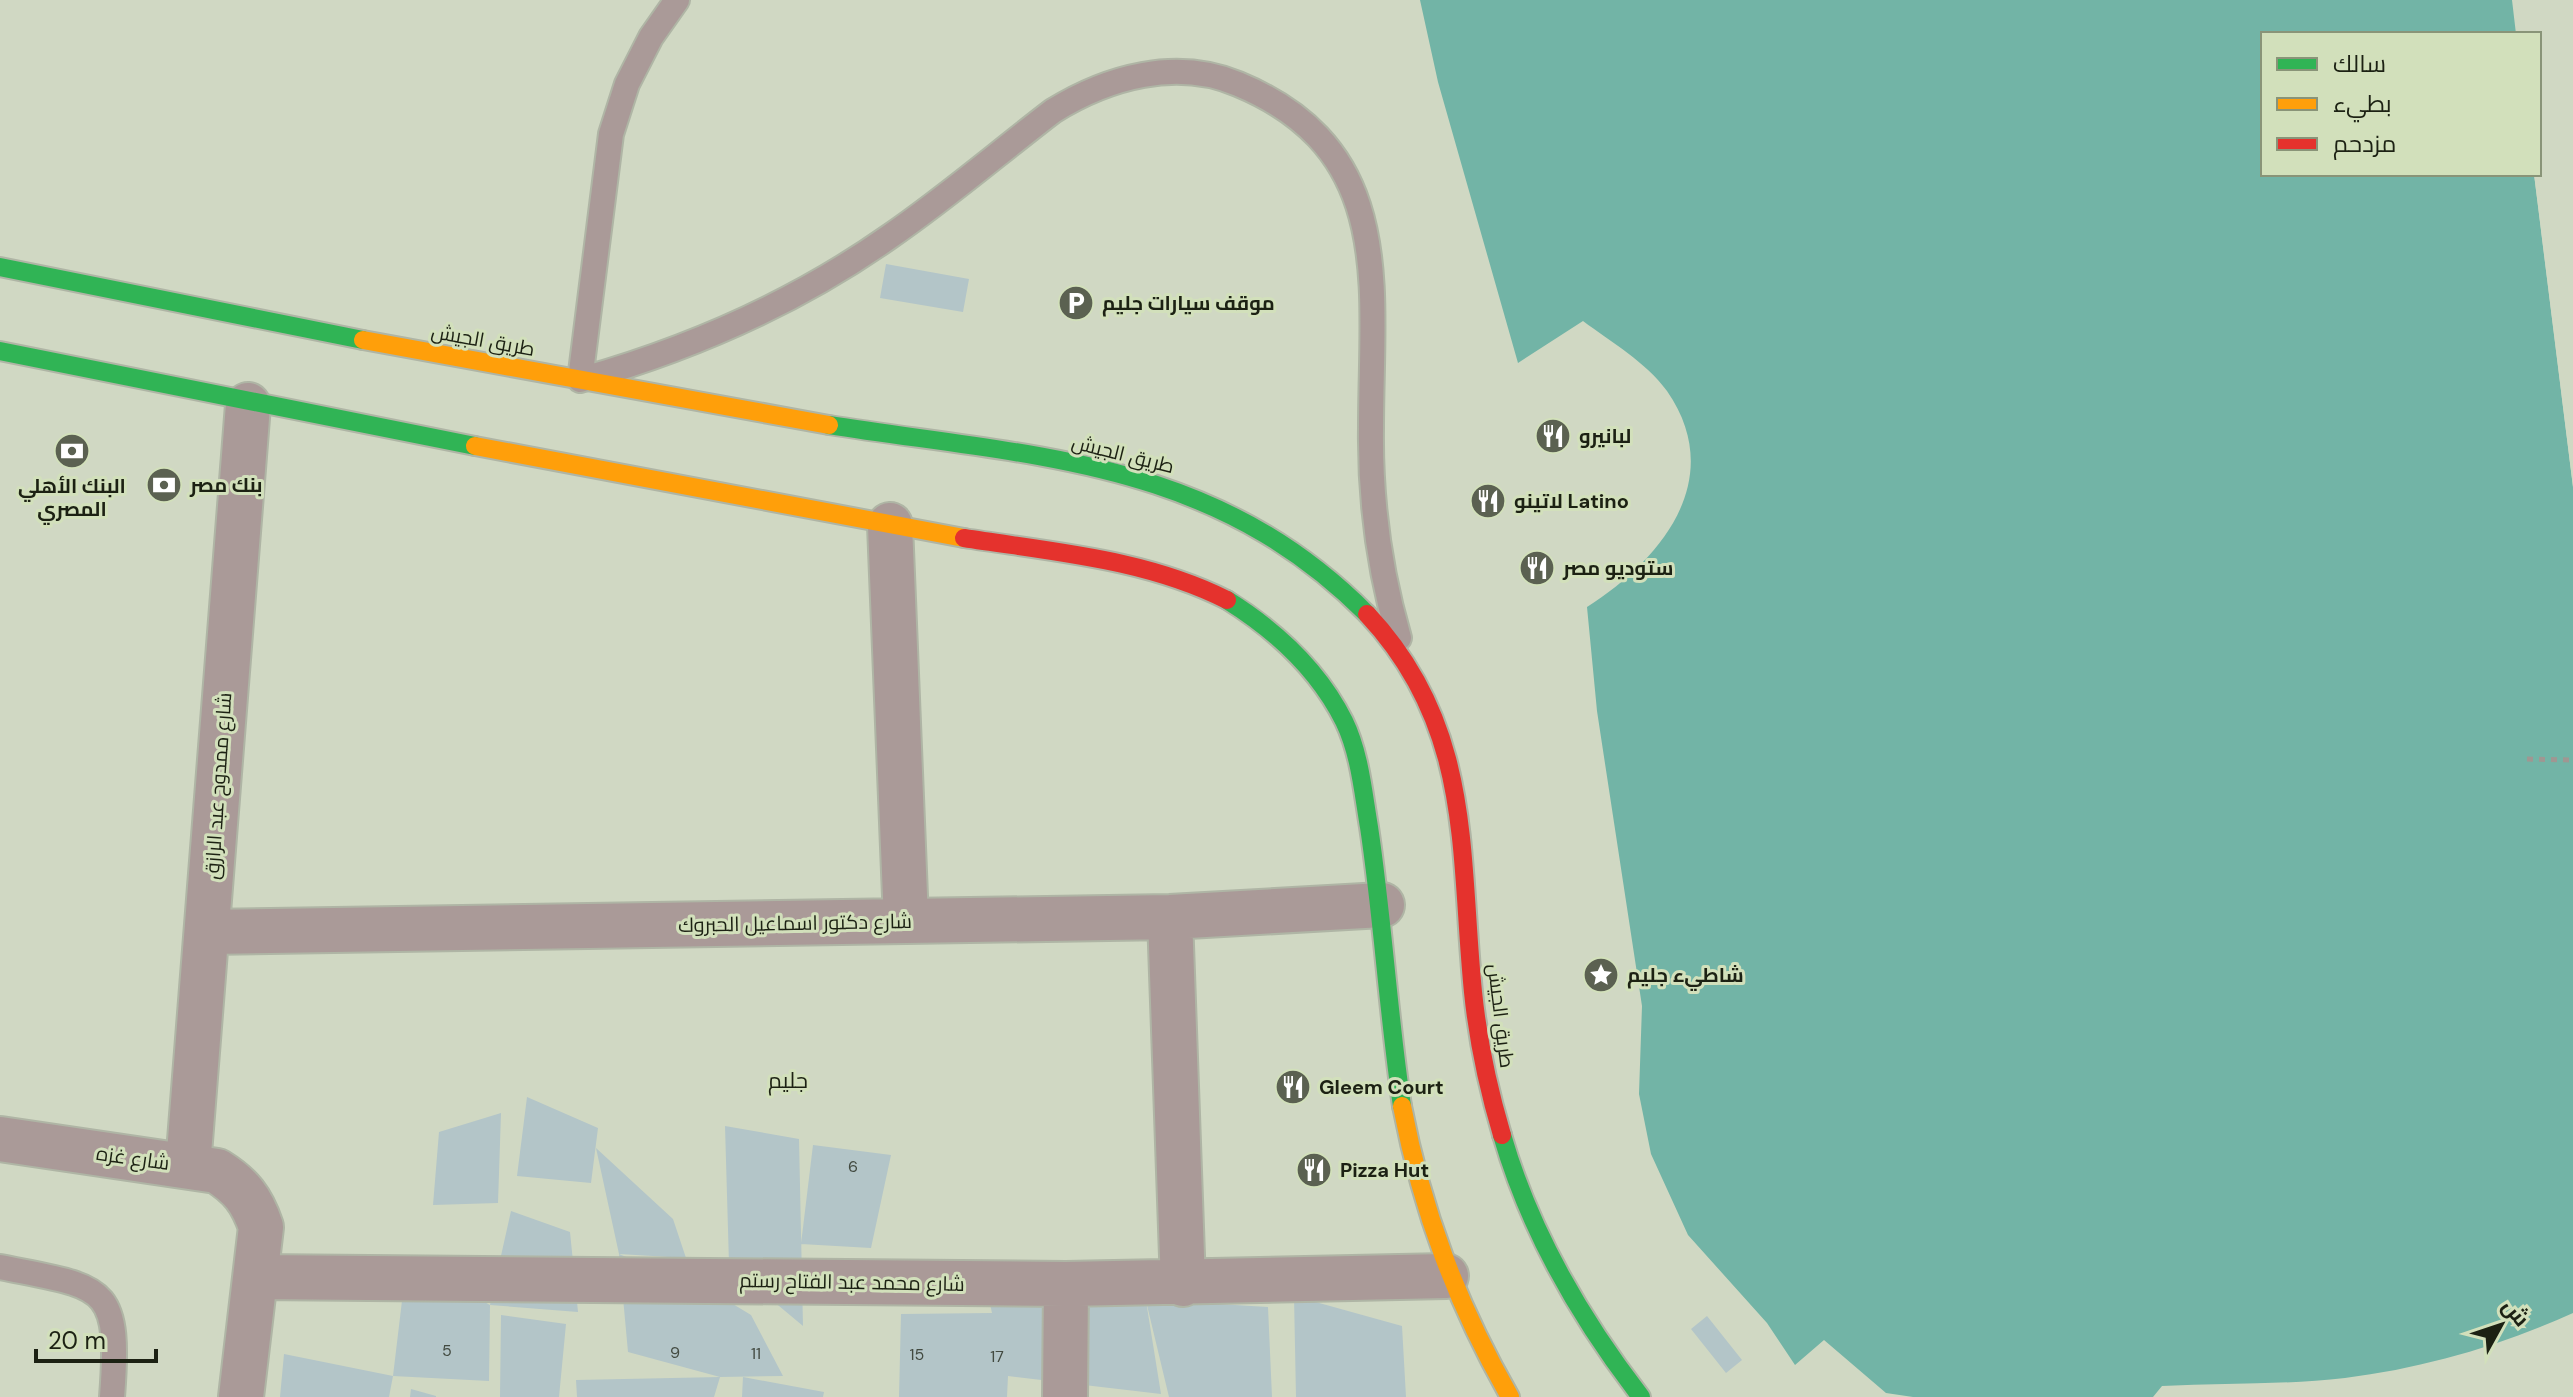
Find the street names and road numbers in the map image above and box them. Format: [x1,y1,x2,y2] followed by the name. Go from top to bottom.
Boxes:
[429,318,537,362] street label: طريق الجيش
[1069,429,1177,479] street label: طريق الجيش
[198,692,239,880] street label: شارع ممدوح عبد الرازق
[678,908,912,939] street label: شارع دكتور اسماعيل الحبروك
[1482,962,1520,1070] street label: طريق الجيش
[95,1140,171,1177] street label: شارع غزه
[739,1267,965,1298] street label: شارع محمد عبد الفتاح رستم

